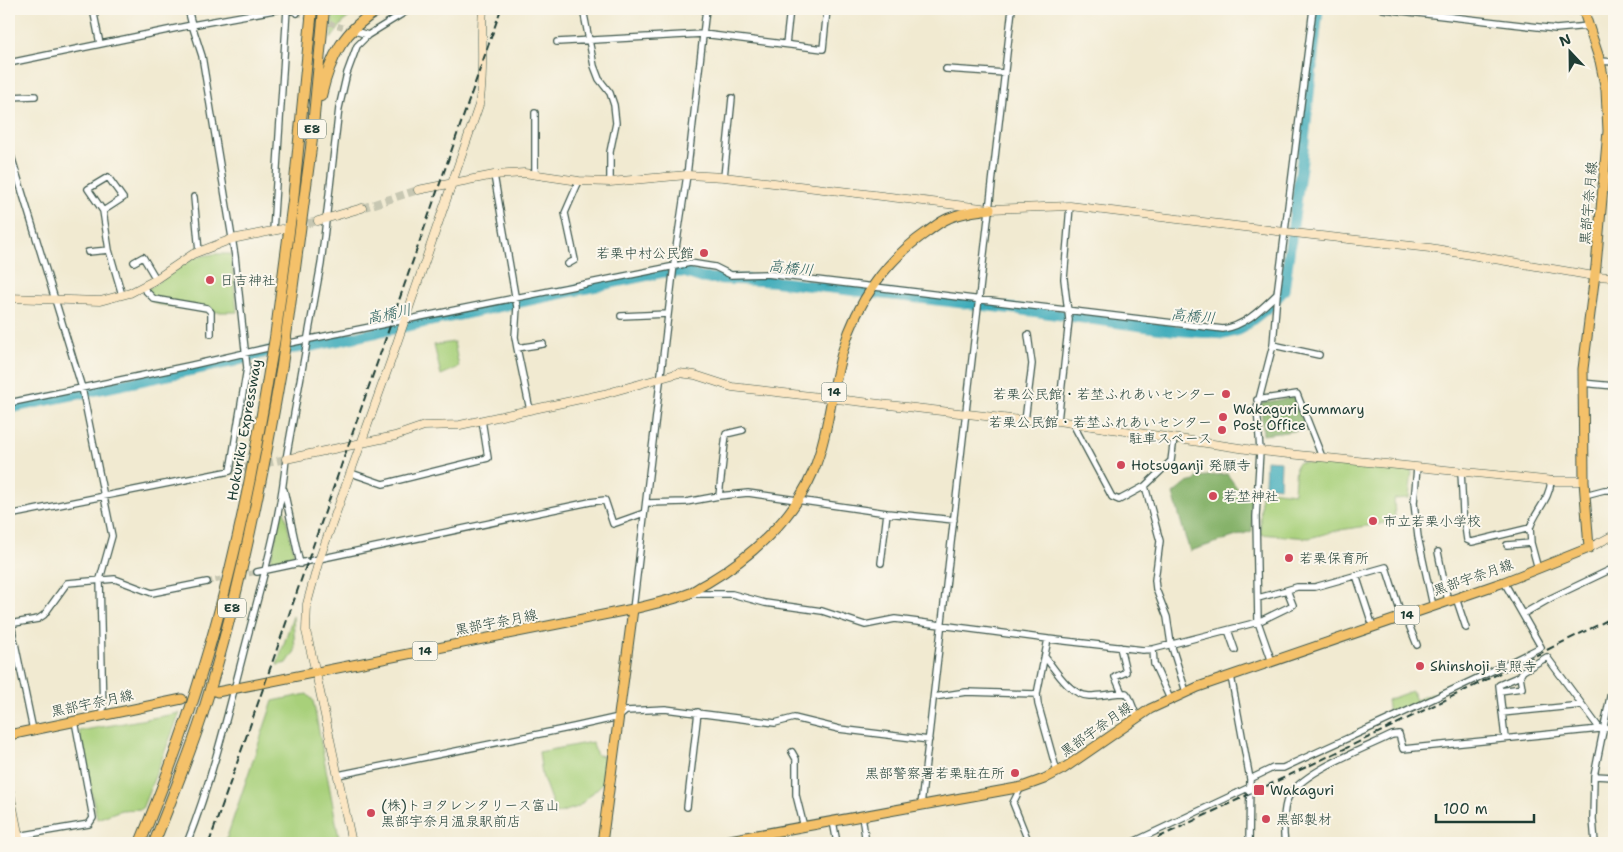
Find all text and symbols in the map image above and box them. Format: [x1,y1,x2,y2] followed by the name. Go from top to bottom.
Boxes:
[1546,28,1596,78] north arrow
[1557,30,1574,50] text: N
[298,120,326,138] road number: E8
[1575,160,1601,246] street label: 黒部宇奈月線
[596,244,694,262] place label: 若栗中村公民館
[698,247,710,259] marker: 若栗中村公民館
[768,256,814,280] water label: 高橋川
[220,271,276,289] place label: 日吉神社
[204,274,216,286] marker: 日吉神社
[365,300,413,328] water label: 高橋川
[1170,304,1216,328] water label: 高橋川
[223,358,265,502] street label: Hokuriku Expressway
[822,382,846,402] road number: 14
[993,385,1216,403] place label: 若栗公民館・若埜ふれあいセンター
[1220,388,1232,400] marker: 若栗公民館・若埜ふれあいセンター
[1233,400,1364,434] place label: Wakaguri Summary Post Office
[1217,411,1229,423] marker: Wakaguri Summary Post Office
[989,413,1212,447] place label: 若栗公民館・若埜ふれあいセンター 駐車スペース
[1216,424,1228,436] marker: 若栗公民館・若埜ふれあいセンター 駐車スペース
[1131,456,1250,474] place label: Hotsuganji 発願寺
[1115,459,1127,471] marker: Hotsuganji 発願寺
[1223,487,1279,505] place label: 若埜神社
[1207,490,1219,502] marker: 若埜神社
[1383,512,1481,530] place label: 市立若栗小学校
[1367,515,1379,527] marker: 市立若栗小学校
[1299,549,1369,567] place label: 若栗保育所
[1283,552,1295,564] marker: 若栗保育所
[1430,555,1516,599] street label: 黒部宇奈月線
[218,598,246,618] road number: E8
[453,605,539,639] street label: 黒部宇奈月線
[1394,606,1420,624] road number: 14
[412,641,438,660] road number: 14
[1430,657,1537,675] place label: Shinshoji 真照寺
[1414,660,1426,672] marker: Shinshoji 真照寺
[49,685,135,721] street label: 黒部宇奈月線
[1056,698,1136,760] street label: 黒部宇奈月線
[865,764,1005,782] place label: 黒部警察署若栗駐在所
[1009,767,1021,779] marker: 黒部警察署若栗駐在所
[1270,781,1334,799] place label: Wakaguri
[1252,783,1266,797] marker: Wakaguri
[1436,792,1533,824] scale bar
[381,796,559,830] place label: (株)トヨタレンタリース富山 黒部宇奈月温泉駅前店
[1443,799,1488,819] text: 100 m
[365,807,377,819] marker: (株)トヨタレンタリース富山 黒部宇奈月温泉駅前店
[1276,810,1332,828] place label: 黒部製材
[1260,813,1272,825] marker: 黒部製材

